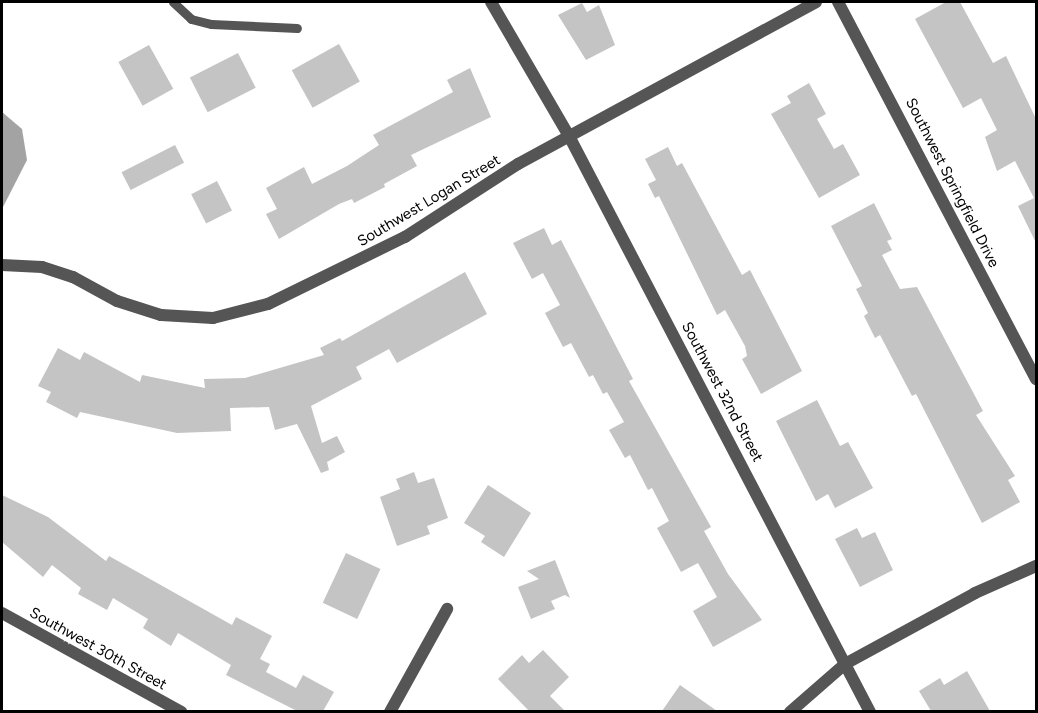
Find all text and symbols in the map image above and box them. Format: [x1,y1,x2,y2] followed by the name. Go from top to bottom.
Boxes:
[901,95,1003,271] street label: Southwest Springfield Drive
[354,151,504,251] street label: Southwest Logan Street
[677,319,767,465] street label: Southwest 32nd Street
[26,604,170,694] street label: Southwest 30th Street

